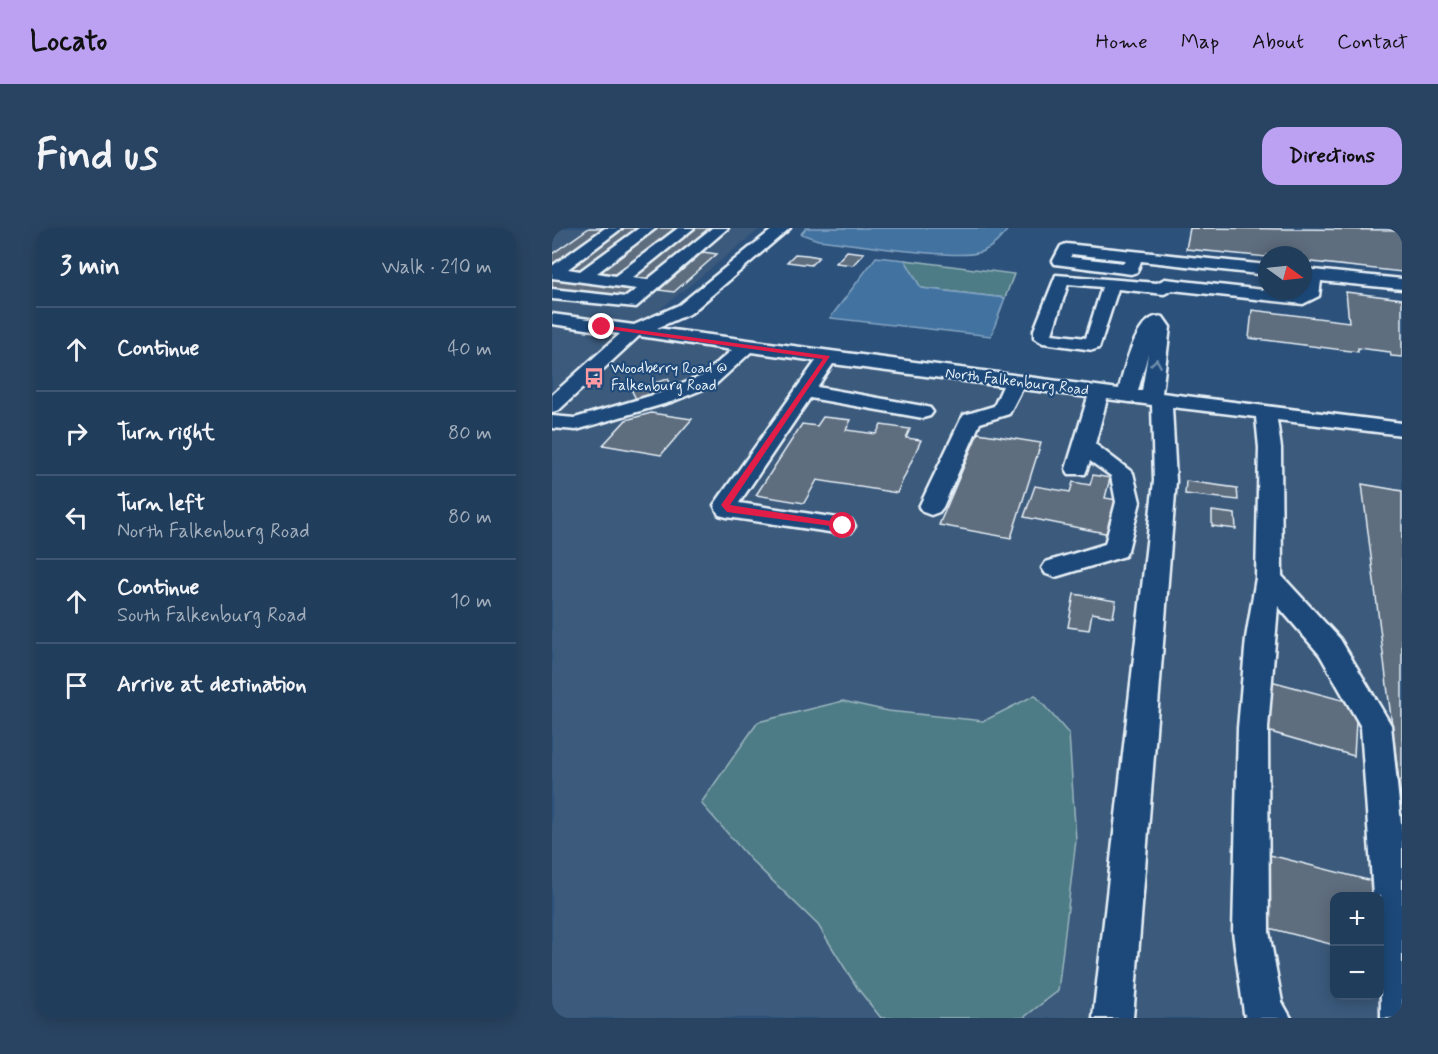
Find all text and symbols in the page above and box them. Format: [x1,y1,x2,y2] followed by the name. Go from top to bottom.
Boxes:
[30,24,107,61] text: Locato
[1096,28,1148,56] text: Home
[1181,28,1219,56] text: Map
[1252,28,1304,56] text: About
[1337,28,1408,56] text: Contact
[1262,127,1402,185] button: Directions
[36,129,158,184] text: Find us
[1258,246,1312,300] north arrow
[60,250,120,284] text: 3 min
[382,254,492,281] text: Walk · 210 m
[588,313,614,339] route end
[60,333,93,366] icon: ahead
[117,335,199,363] text: Continue
[448,336,492,363] text: 40 m
[1149,358,1162,368] one-way arrow
[611,359,727,396] place label: Woodberry Road @ Falkenburg Road
[944,363,1090,401] street label: North Falkenburg Road
[582,366,606,390] bus stop icon: Woodberry Road @ Falkenburg Road
[60,417,93,450] icon: right
[117,419,215,447] text: Turn right
[448,420,492,447] text: 80 m
[117,490,205,518] text: Turn left
[60,501,93,534] icon: left
[448,504,492,531] text: 80 m
[829,512,855,538] route start
[117,518,310,545] text: North Falkenburg Road
[117,574,199,602] text: Continue
[60,585,93,618] icon: ahead
[450,588,492,615] text: 10 m
[117,602,307,629] text: South Falkenburg Road
[60,669,93,702] icon: arrive
[117,671,307,699] text: Arrive at destination
[1330,892,1384,1000] map controls
[1330,892,1384,946] button: +
[1330,946,1384,1000] button: −

